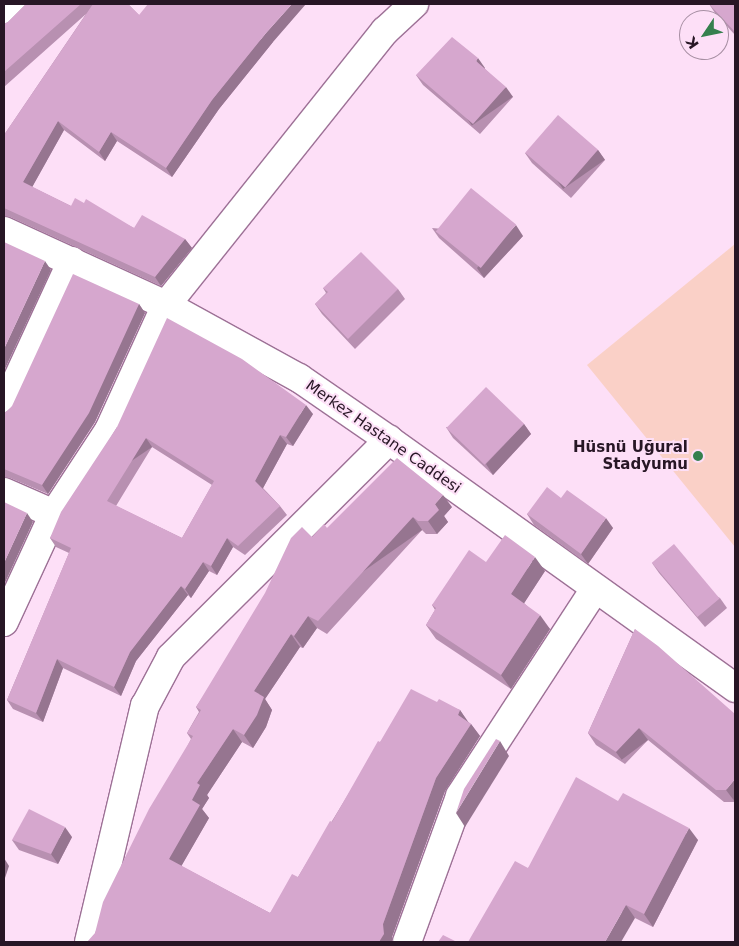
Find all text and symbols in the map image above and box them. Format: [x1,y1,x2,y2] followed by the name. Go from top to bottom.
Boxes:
[679,10,729,60] north arrow
[683,34,702,52] text: K
[302,377,464,497] street label: Merkez Hastane Caddesi
[573,438,688,473] place label: Hüsnü Uğural Stadyumu
[692,450,704,462] marker: Hüsnü Uğural Stadyumu

